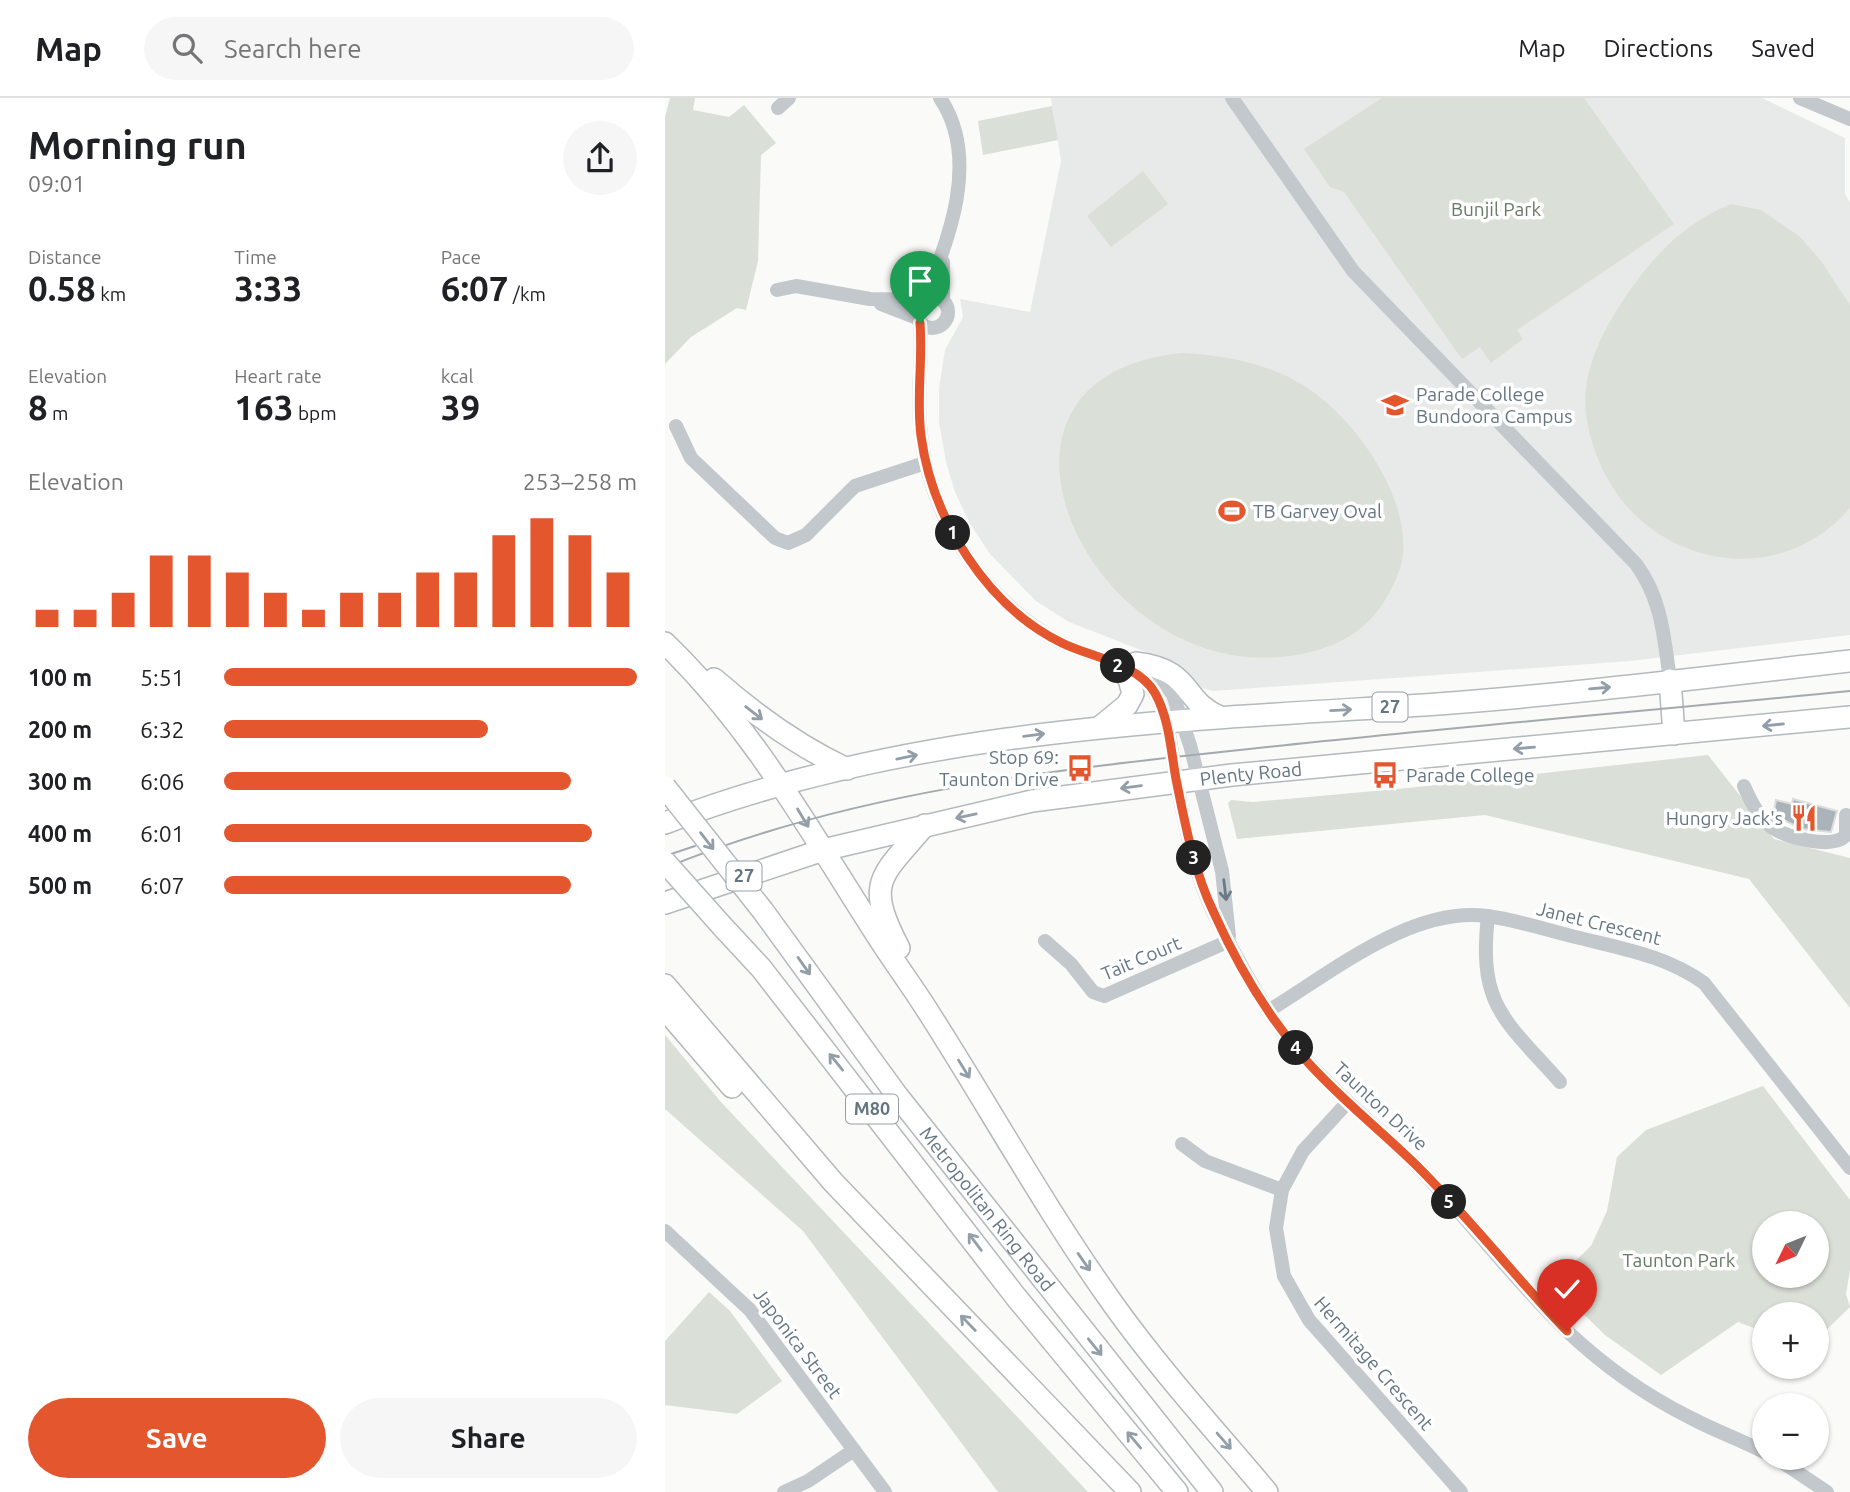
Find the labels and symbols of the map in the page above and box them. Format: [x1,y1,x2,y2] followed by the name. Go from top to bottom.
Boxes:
[1451,198,1541,220] park label: Bunjil Park
[890,251,950,323] pin
[1416,383,1572,427] place label: Parade College Bundoora Campus
[1380,390,1410,420] school or university icon: Parade College Bundoora Campus
[1217,496,1247,526] sports icon: TB Garvey Oval
[1253,500,1382,522] place label: TB Garvey Oval
[935,516,971,550] pin: 1
[1100,648,1135,684] pin: 2
[1588,681,1610,694] one-way arrow
[1373,692,1407,722] road number: 27
[1329,703,1352,716] one-way arrow
[744,705,763,720] one-way arrow
[1762,718,1785,731] one-way arrow
[1022,728,1045,741] one-way arrow
[1513,742,1536,755] one-way arrow
[939,746,1059,790] place label: Stop 69: Taunton Drive
[895,749,918,763] one-way arrow
[1065,753,1095,783] bus stop icon: Stop 69: Taunton Drive
[1199,757,1303,790] street label: Plenty Road
[1370,760,1400,790] bus stop icon: Parade College
[1406,764,1534,786] place label: Parade College
[1120,780,1143,793] one-way arrow
[1789,803,1819,833] restaurant icon: Hungry Jack's
[797,807,811,827] one-way arrow
[1666,807,1783,829] place label: Hungry Jack's
[955,809,978,823] one-way arrow
[700,831,715,849] one-way arrow
[1177,840,1211,876] pin: 3
[727,862,761,890] road number: 27
[1218,878,1231,901] one-way arrow
[1535,897,1664,949] street label: Janet Crescent
[1098,931,1185,985] street label: Tait Court
[796,956,811,975] one-way arrow
[1279,1030,1313,1066] pin: 4
[828,1054,843,1072] one-way arrow
[1330,1057,1432,1155] street label: Taunton Drive
[957,1058,971,1078] one-way arrow
[846,1094,898,1124] road number: M80
[915,1122,1059,1296] street label: Metropolitan Ring Road
[1431,1184,1467,1220] pin: 5
[1752,1211,1829,1288] north arrow
[967,1234,982,1252] one-way arrow
[1623,1249,1736,1271] park label: Taunton Park
[1077,1252,1091,1271] one-way arrow
[1537,1259,1597,1331] pin
[749,1283,847,1403] street label: Japonica Street
[1310,1292,1438,1435] street label: Hermitage Crescent
[959,1315,976,1332] one-way arrow
[1087,1337,1102,1355] one-way arrow
[1126,1431,1142,1449] one-way arrow
[1216,1432,1232,1450] one-way arrow

